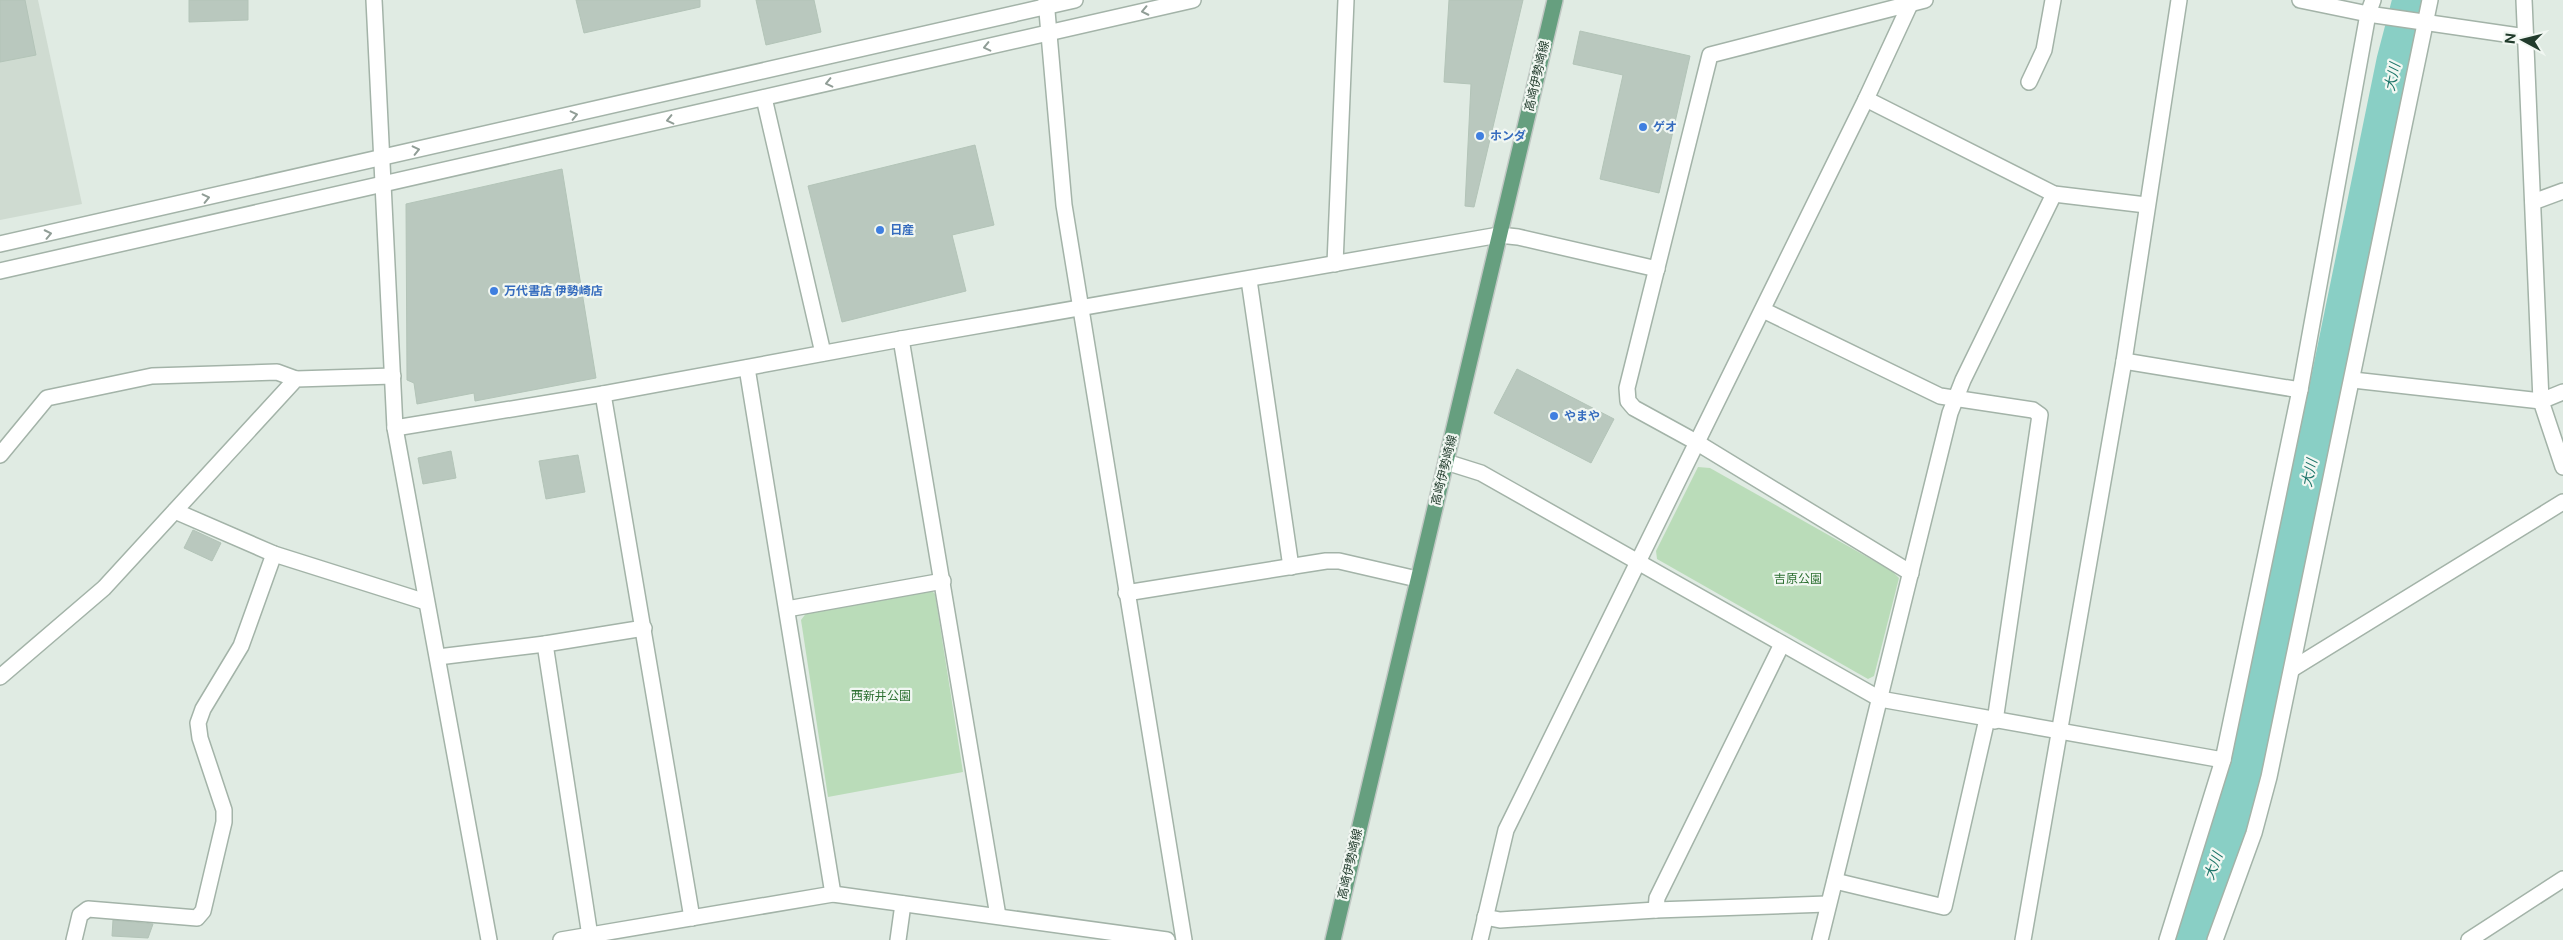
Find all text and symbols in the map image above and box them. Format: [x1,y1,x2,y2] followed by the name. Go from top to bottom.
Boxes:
[1141,5,1150,15] one-way arrow
[2498,15,2548,65] north arrow
[2501,32,2519,45] text: N
[1522,39,1552,113] street label: 高崎伊勢崎線
[983,41,992,52] one-way arrow
[2381,60,2403,92] water label: 大川
[824,77,833,88] one-way arrow
[570,110,579,120] one-way arrow
[666,114,675,125] one-way arrow
[1653,120,1677,134] place label: ゲオ
[1637,121,1649,133] marker: ゲオ
[1490,129,1526,143] place label: ホンダ
[1474,130,1486,142] marker: ホンダ
[411,145,420,156] one-way arrow
[202,193,211,204] one-way arrow
[890,223,914,237] place label: 日産
[874,224,886,236] marker: 日産
[43,229,52,240] one-way arrow
[504,284,603,298] place label: 万代書店 伊勢崎店
[488,285,500,297] marker: 万代書店 伊勢崎店
[1564,409,1600,423] place label: やまや
[1548,410,1560,422] marker: やまや
[1428,433,1460,507] street label: 高崎伊勢崎線
[2298,456,2320,488] water label: 大川
[1774,572,1822,586] park label: 吉原公園
[851,689,911,703] park label: 西新井公園
[1335,827,1365,901] street label: 高崎伊勢崎線
[2201,848,2226,882] water label: 大川

